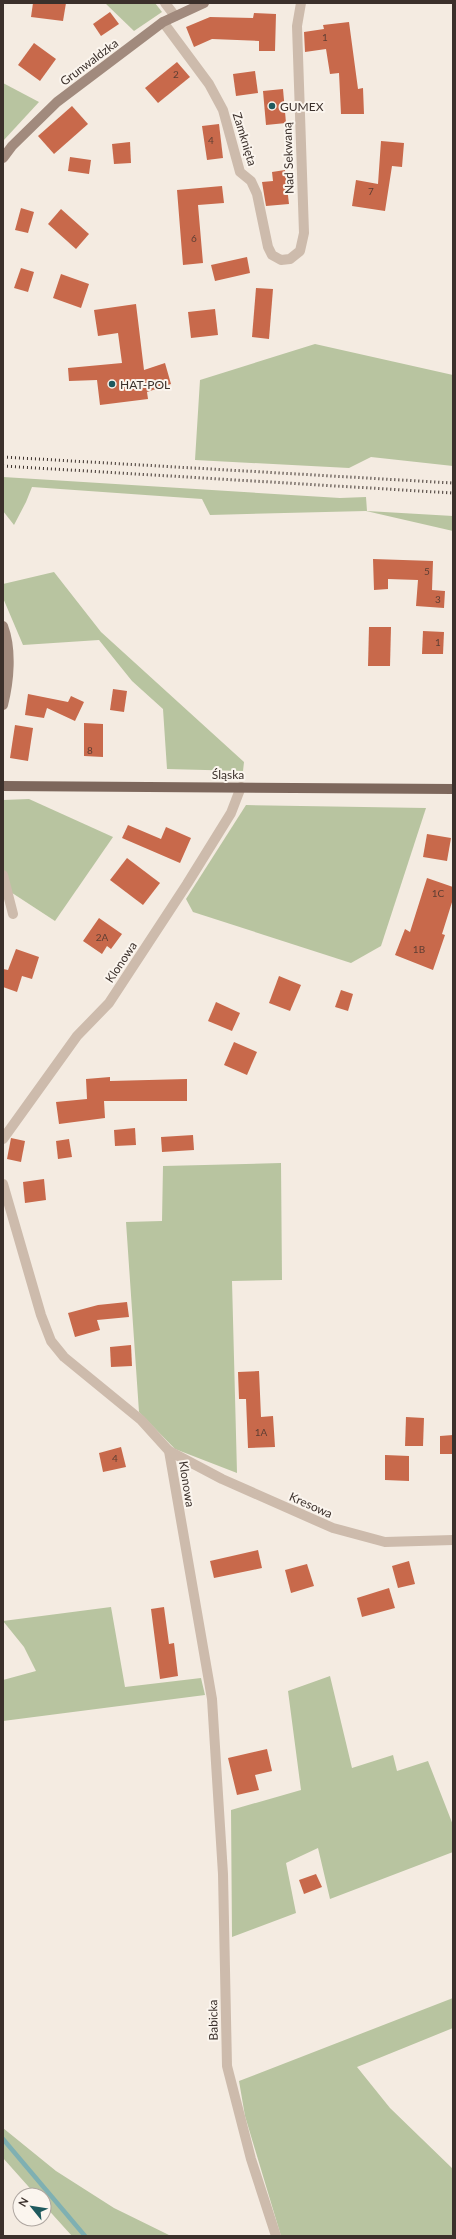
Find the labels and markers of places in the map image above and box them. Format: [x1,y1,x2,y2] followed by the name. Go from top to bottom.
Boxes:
[280,99,324,114] place label: GUMEX
[267,101,277,111] marker: GUMEX
[120,377,170,392] place label: HAT-POL
[107,379,117,389] marker: HAT-POL

